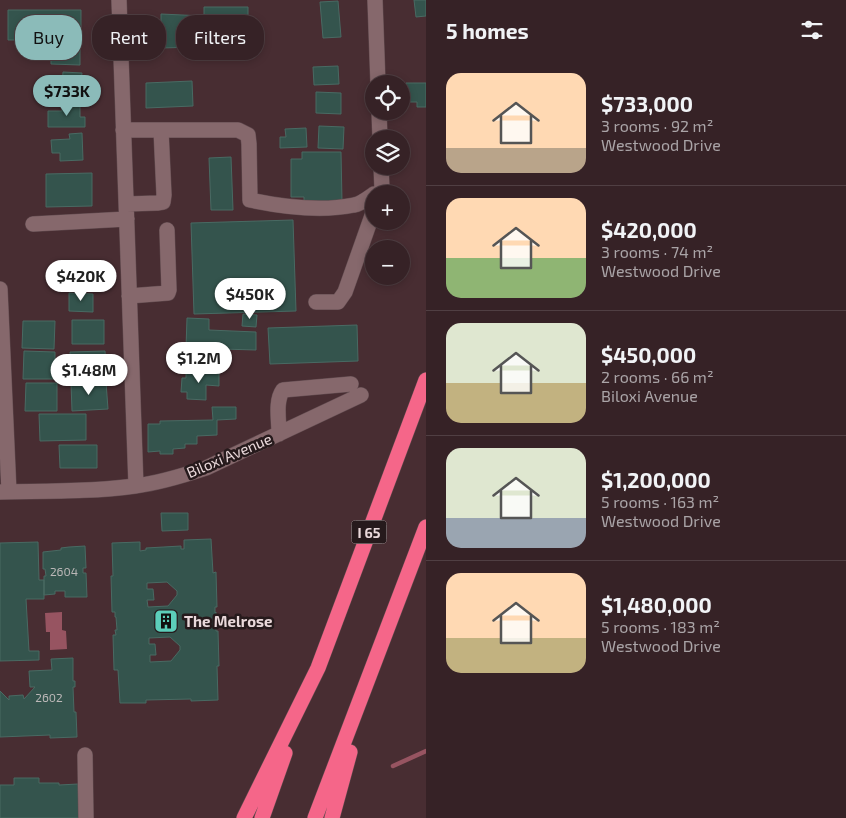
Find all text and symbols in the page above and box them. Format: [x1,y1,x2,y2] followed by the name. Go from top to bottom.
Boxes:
[15,15,82,60] chip: Buy
[92,15,166,60] chip: Rent
[176,15,264,60] chip: Filters
[798,16,826,44] icon: filters
[446,18,529,43] text: 5 homes
[32,74,102,117] pin: $733K
[365,75,410,285] map controls
[365,75,410,120] button: locate
[44,81,90,100] text: $733K
[601,91,693,116] text: $733,000
[486,93,546,153] icon: home
[601,116,713,135] text: 3 rooms · 92 m²
[365,130,410,175] button: layers
[601,135,721,154] text: Westwood Drive
[365,185,410,230] button: +
[601,217,697,242] text: $420,000
[486,218,546,278] icon: home
[365,240,410,285] button: −
[601,242,713,261] text: 3 rooms · 74 m²
[46,260,116,302] pin: $420K
[601,261,721,280] text: Westwood Drive
[56,266,106,285] text: $420K
[215,278,285,320] pin: $450K
[226,284,274,303] text: $450K
[164,342,234,384] pin: $1.2M
[601,342,696,367] text: $450,000
[486,343,546,403] icon: home
[177,348,221,367] text: $1.2M
[48,354,130,396] pin: $1.48M
[62,360,116,379] text: $1.48M
[601,367,714,386] text: 2 rooms · 66 m²
[601,386,698,405] text: Biloxi Avenue
[184,429,274,481] street label: Biloxi Avenue
[601,467,711,492] text: $1,200,000
[486,468,546,528] icon: home
[601,492,719,511] text: 5 rooms · 163 m²
[601,511,721,530] text: Westwood Drive
[352,520,386,544] road number: I 65
[50,564,78,578] house number: 2604
[601,592,712,617] text: $1,480,000
[486,593,546,653] icon: home
[153,608,179,634] building icon: The Melrose
[184,612,272,630] place label: The Melrose
[601,617,720,636] text: 5 rooms · 183 m²
[601,636,721,655] text: Westwood Drive
[35,690,63,704] house number: 2602

